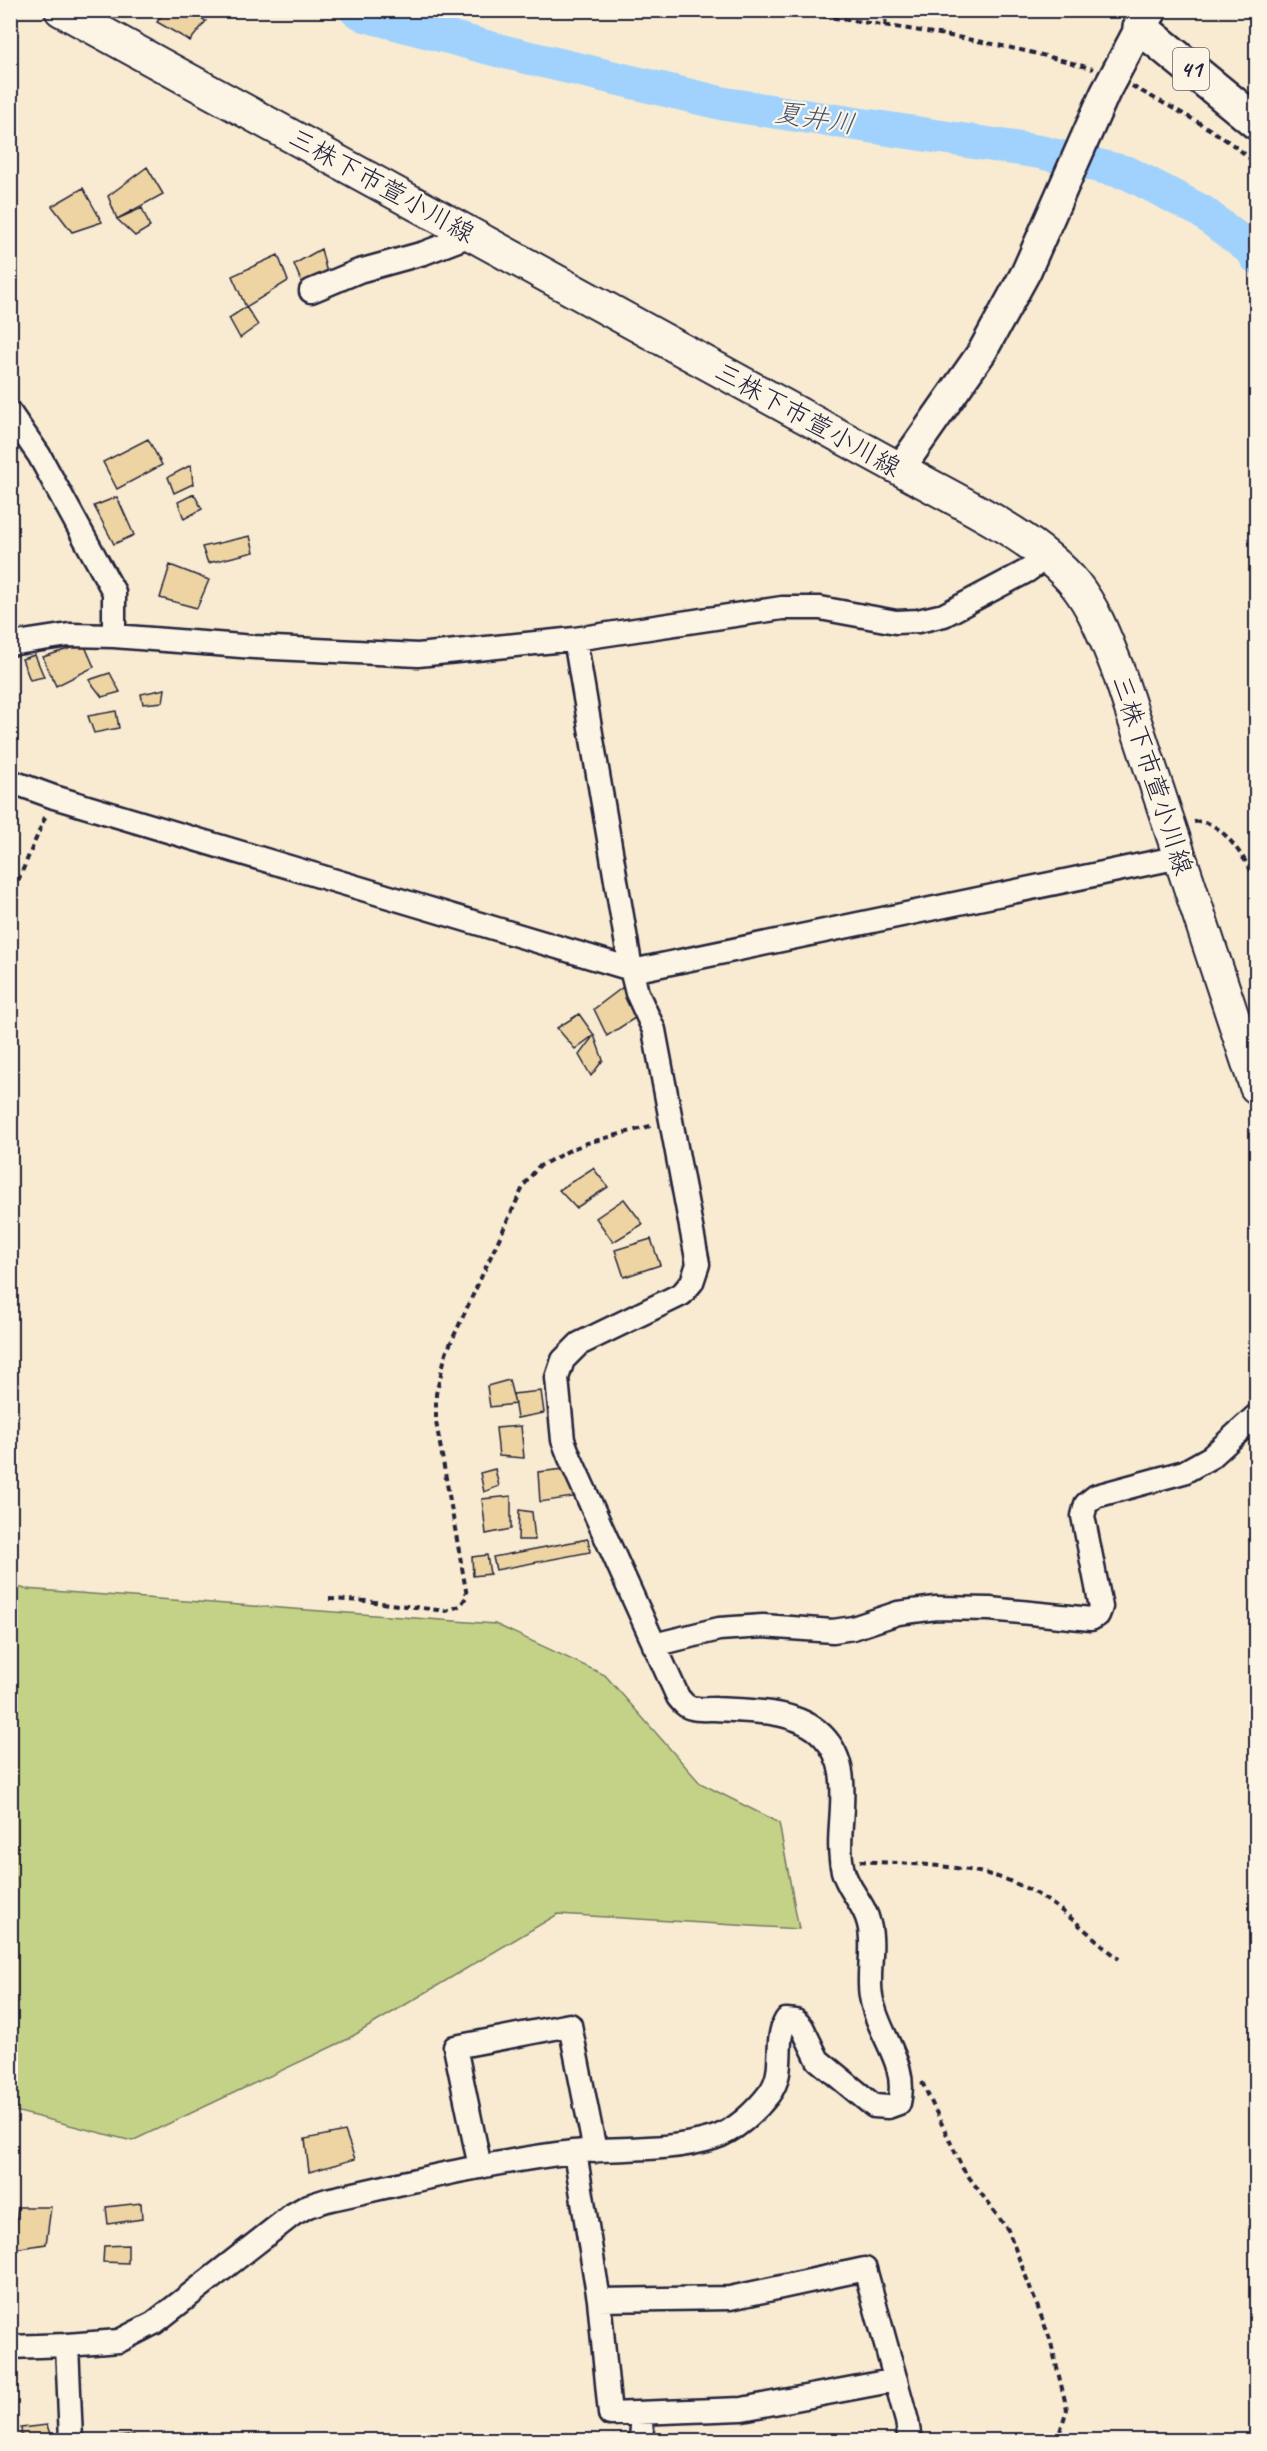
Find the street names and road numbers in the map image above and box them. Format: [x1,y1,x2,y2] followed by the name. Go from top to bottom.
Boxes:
[1173,48,1209,90] road number: 41
[283,121,481,250] street label: 三株下市萱小川線
[709,355,907,484] street label: 三株下市萱小川線
[1105,671,1200,879] street label: 三株下市萱小川線

